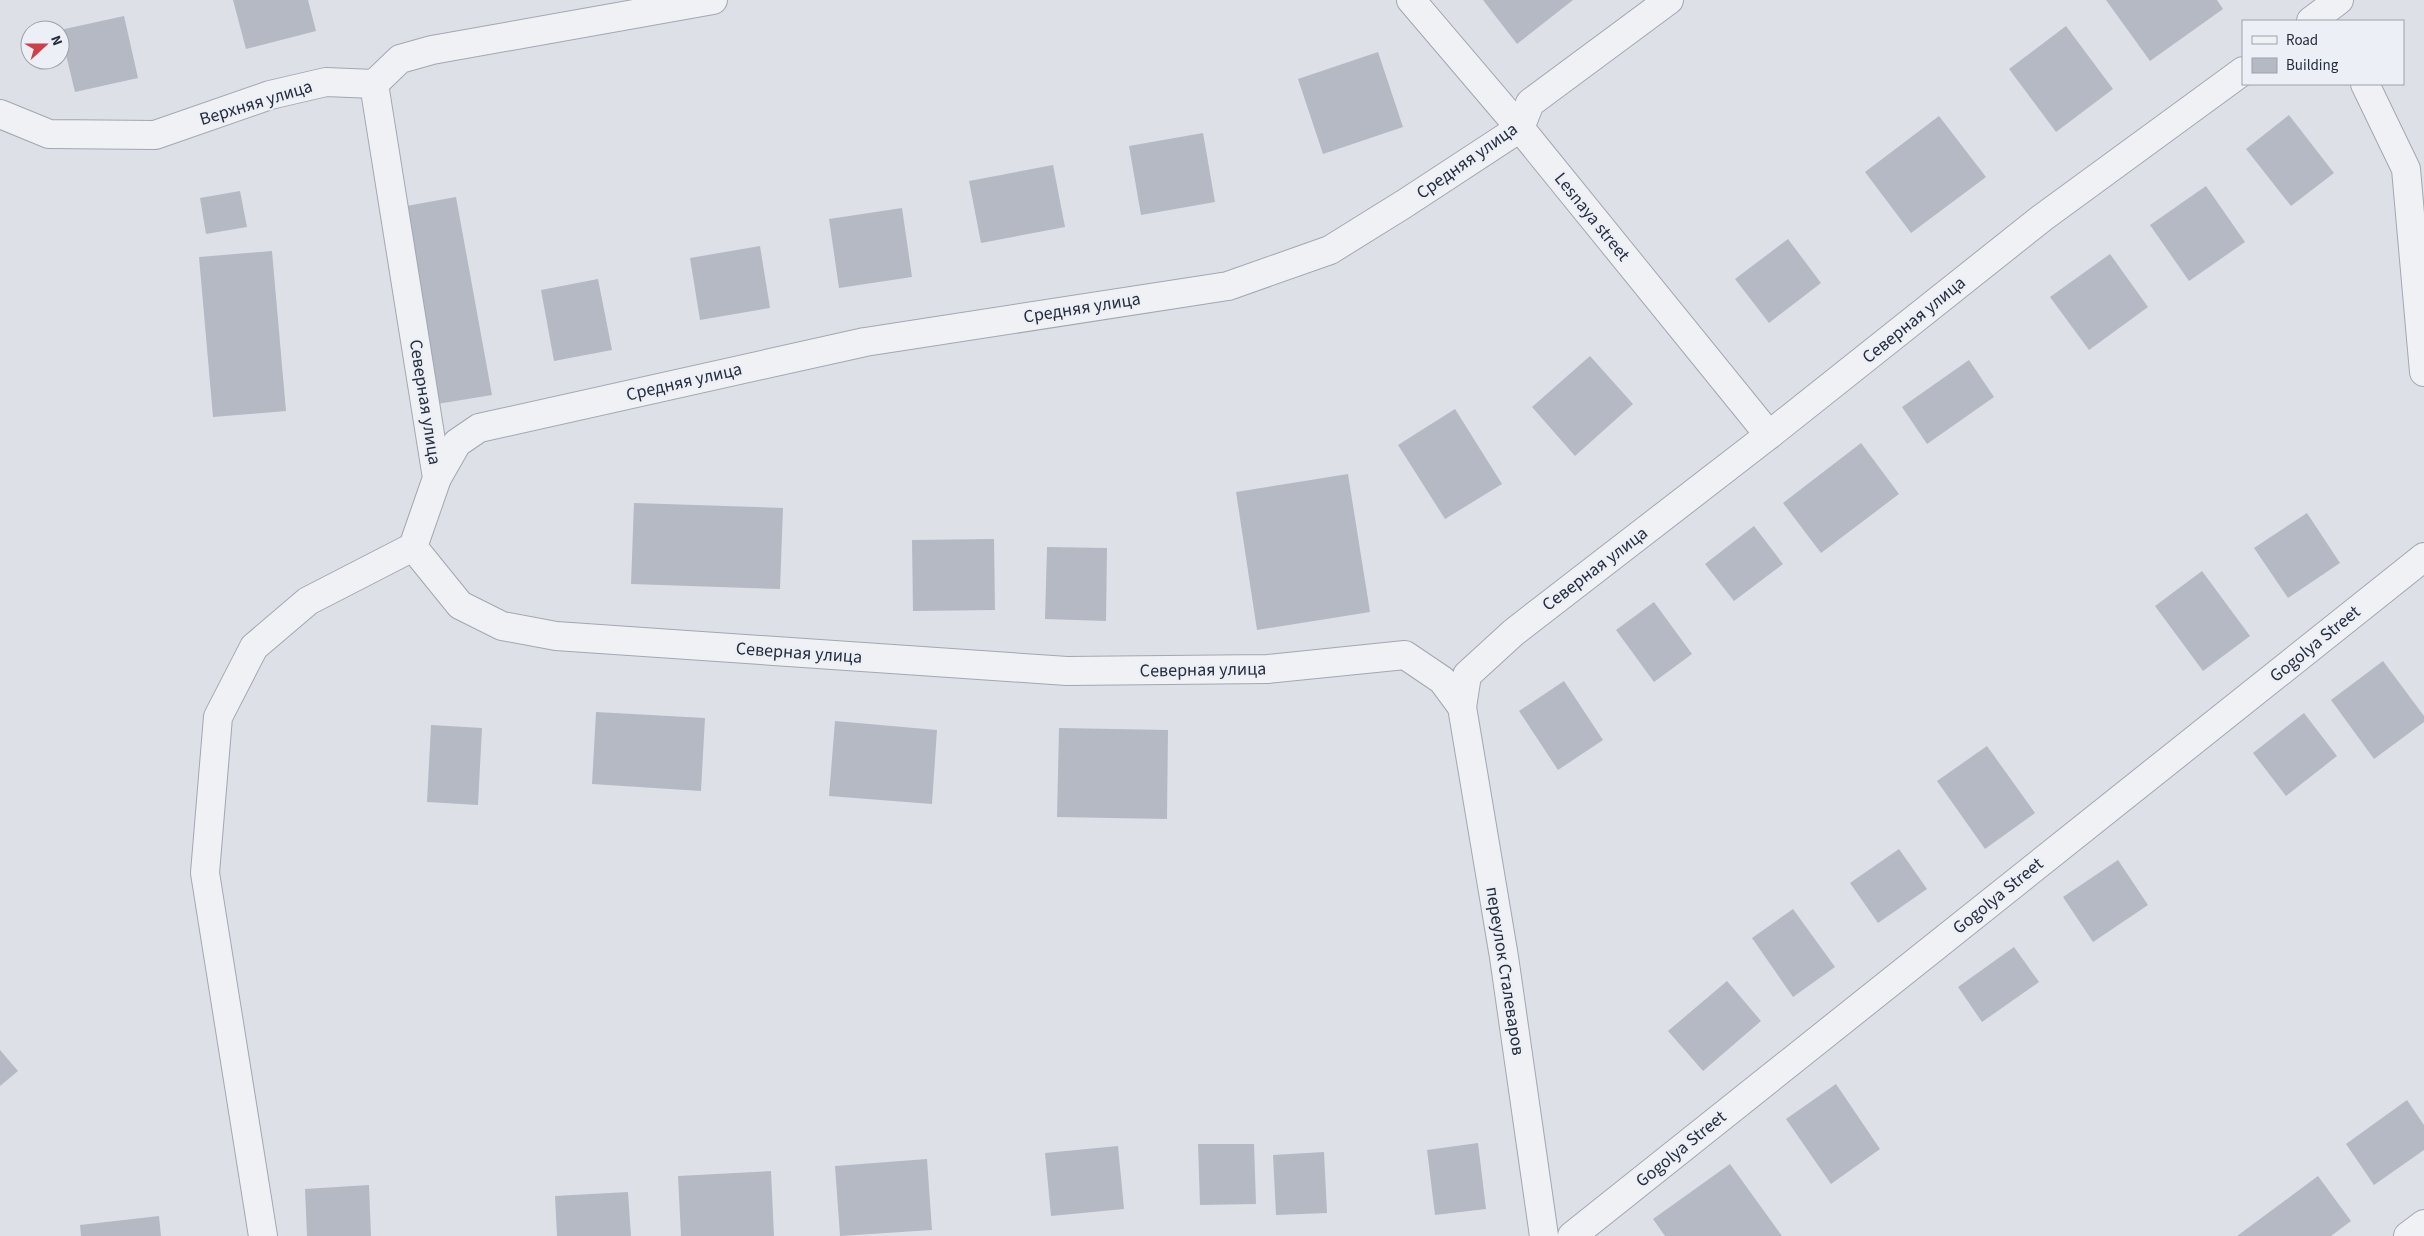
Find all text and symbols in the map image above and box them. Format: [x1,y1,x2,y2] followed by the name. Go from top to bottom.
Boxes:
[20,20,70,70] north arrow
[2242,20,2404,85] legend
[2286,30,2318,51] text: Road
[45,33,67,49] text: N
[2286,55,2339,76] text: Building
[197,74,315,132] street label: Верхняя улица
[1411,117,1523,205] street label: Средняя улица
[1548,167,1636,267] street label: Lesnaya street
[1857,270,1971,370] street label: Северная улица
[1022,286,1142,330] street label: Средняя улица
[403,338,447,466] street label: Северная улица
[624,357,744,407] street label: Средняя улица
[1537,521,1653,617] street label: Северная улица
[2264,600,2366,688] street label: Gogolya Street
[735,636,863,670] street label: Северная улица
[1140,656,1266,684] street label: Северная улица
[1947,852,2049,940] street label: Gogolya Street
[1479,885,1531,1057] street label: переулок Сталеваров
[1630,1105,1732,1193] street label: Gogolya Street

